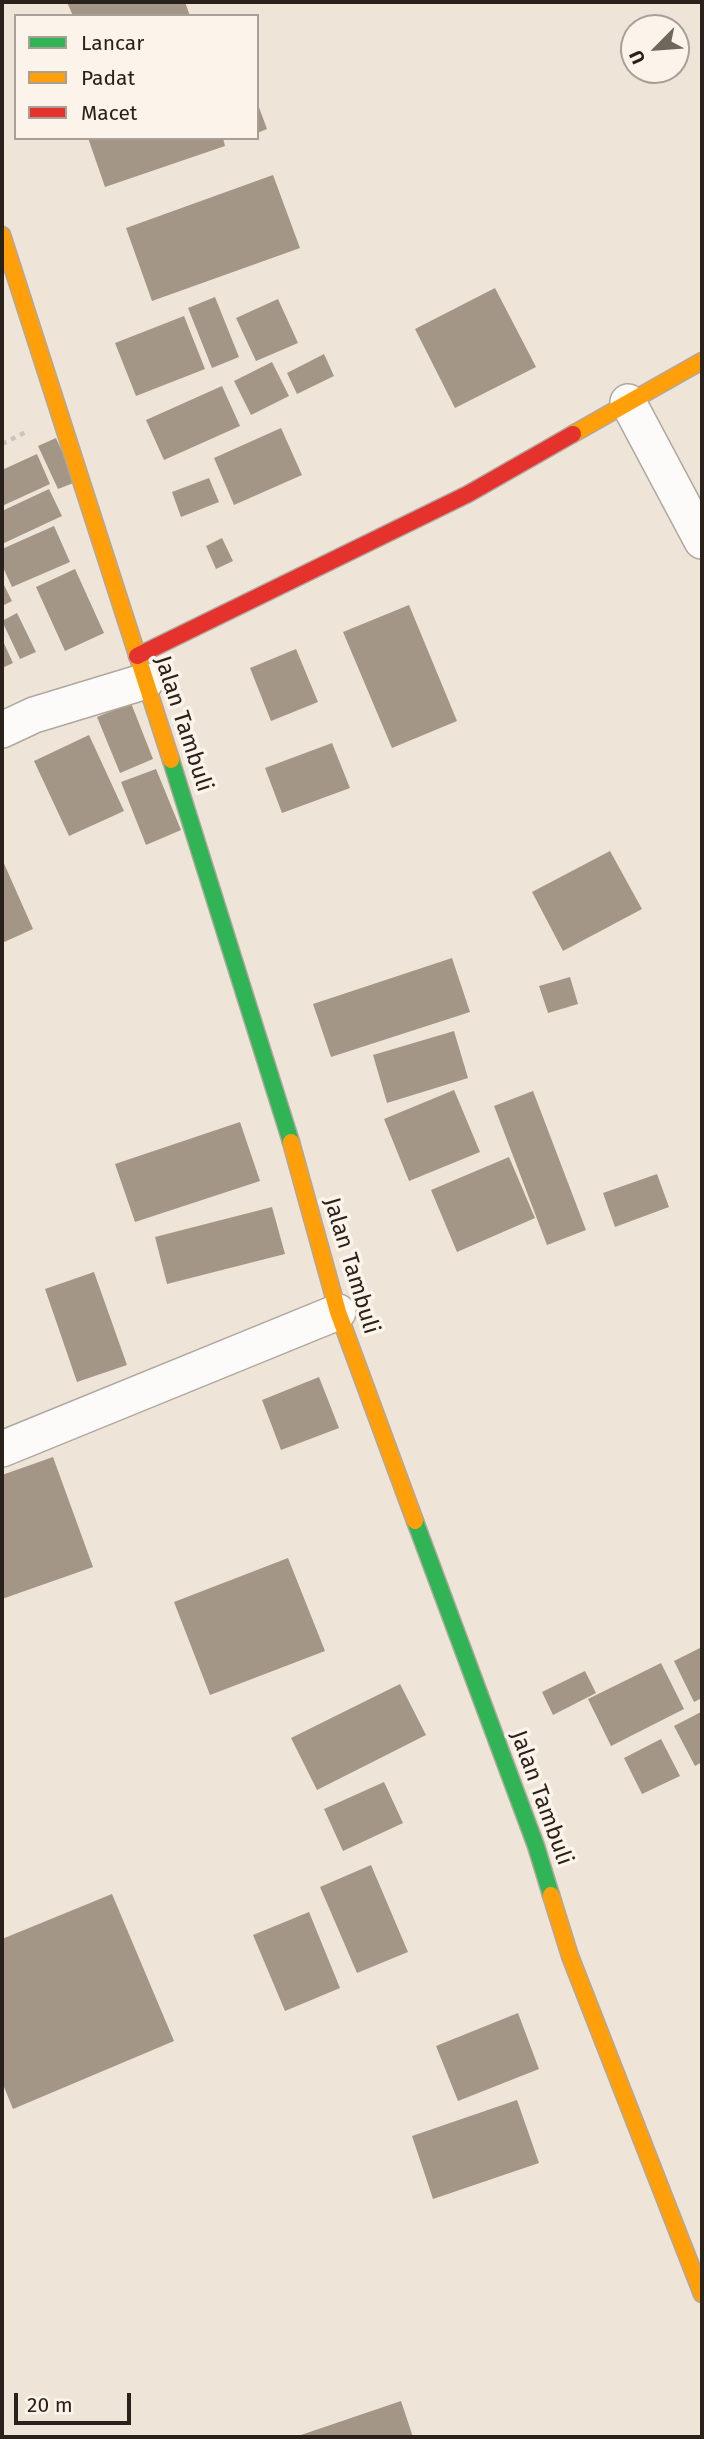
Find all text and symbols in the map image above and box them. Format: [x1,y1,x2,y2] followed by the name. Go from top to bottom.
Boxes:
[14,14,259,140] legend
[620,14,690,84] north arrow
[81,30,144,56] text: Lancar
[624,47,650,68] text: U
[81,65,135,91] text: Padat
[81,100,137,126] text: Macet
[148,653,218,795] street label: Jalan Tambuli
[317,1194,385,1338] street label: Jalan Tambuli
[504,1727,578,1869] street label: Jalan Tambuli
[18,2380,135,2424] scale bar
[27,2392,73,2418] text: 20 m

